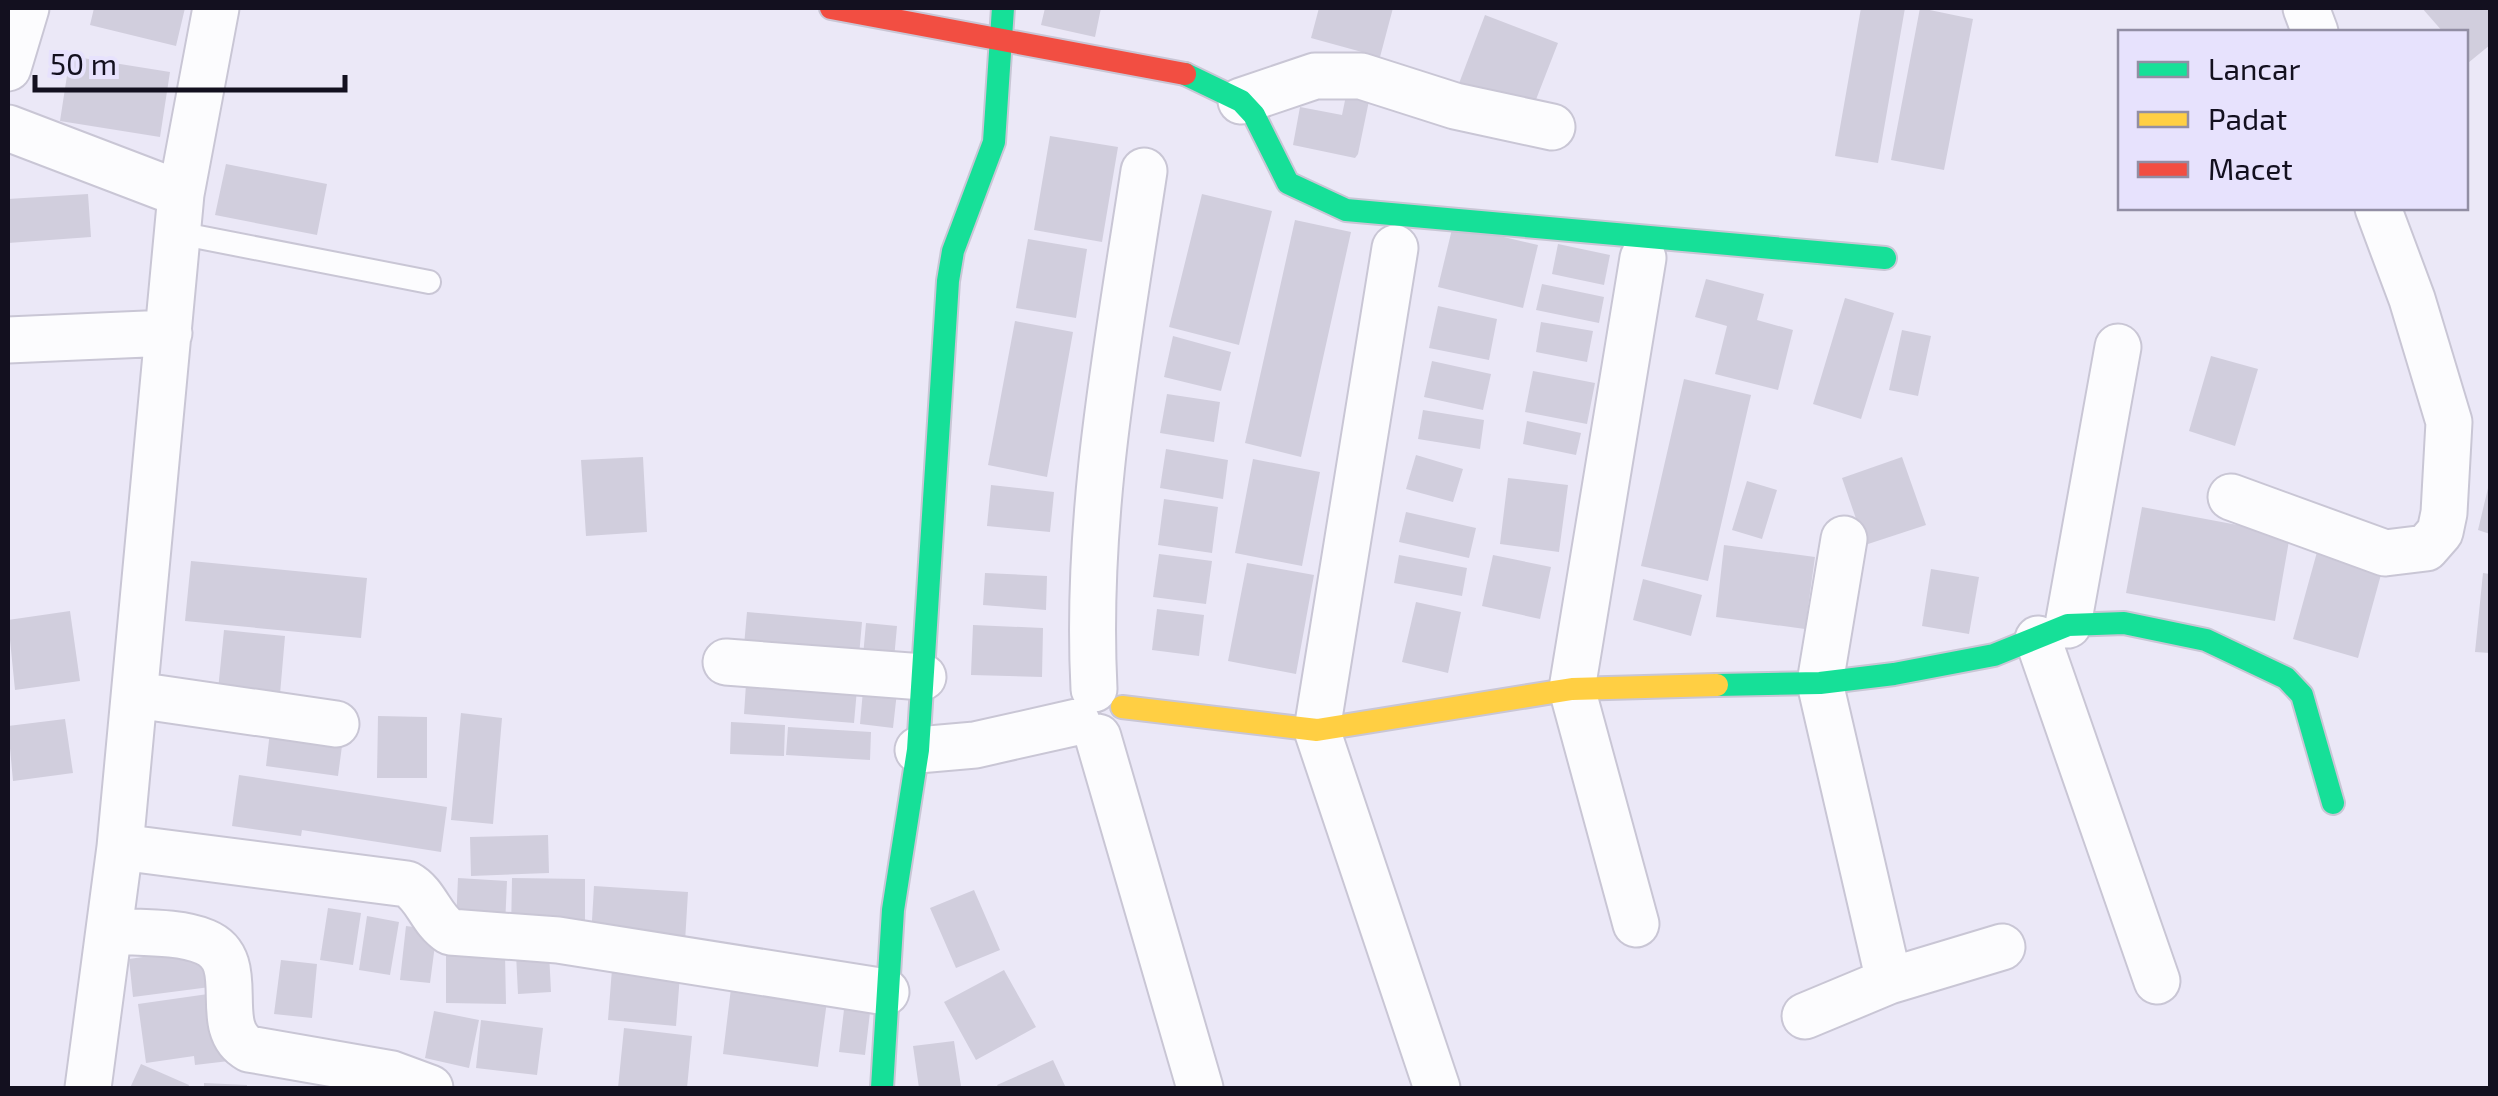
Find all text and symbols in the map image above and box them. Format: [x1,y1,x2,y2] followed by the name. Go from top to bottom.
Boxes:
[35,30,345,92] scale bar
[2118,30,2468,210] legend
[50,45,117,81] text: 50 m
[2208,50,2301,86] text: Lancar
[2208,100,2287,136] text: Padat
[2208,150,2293,186] text: Macet

